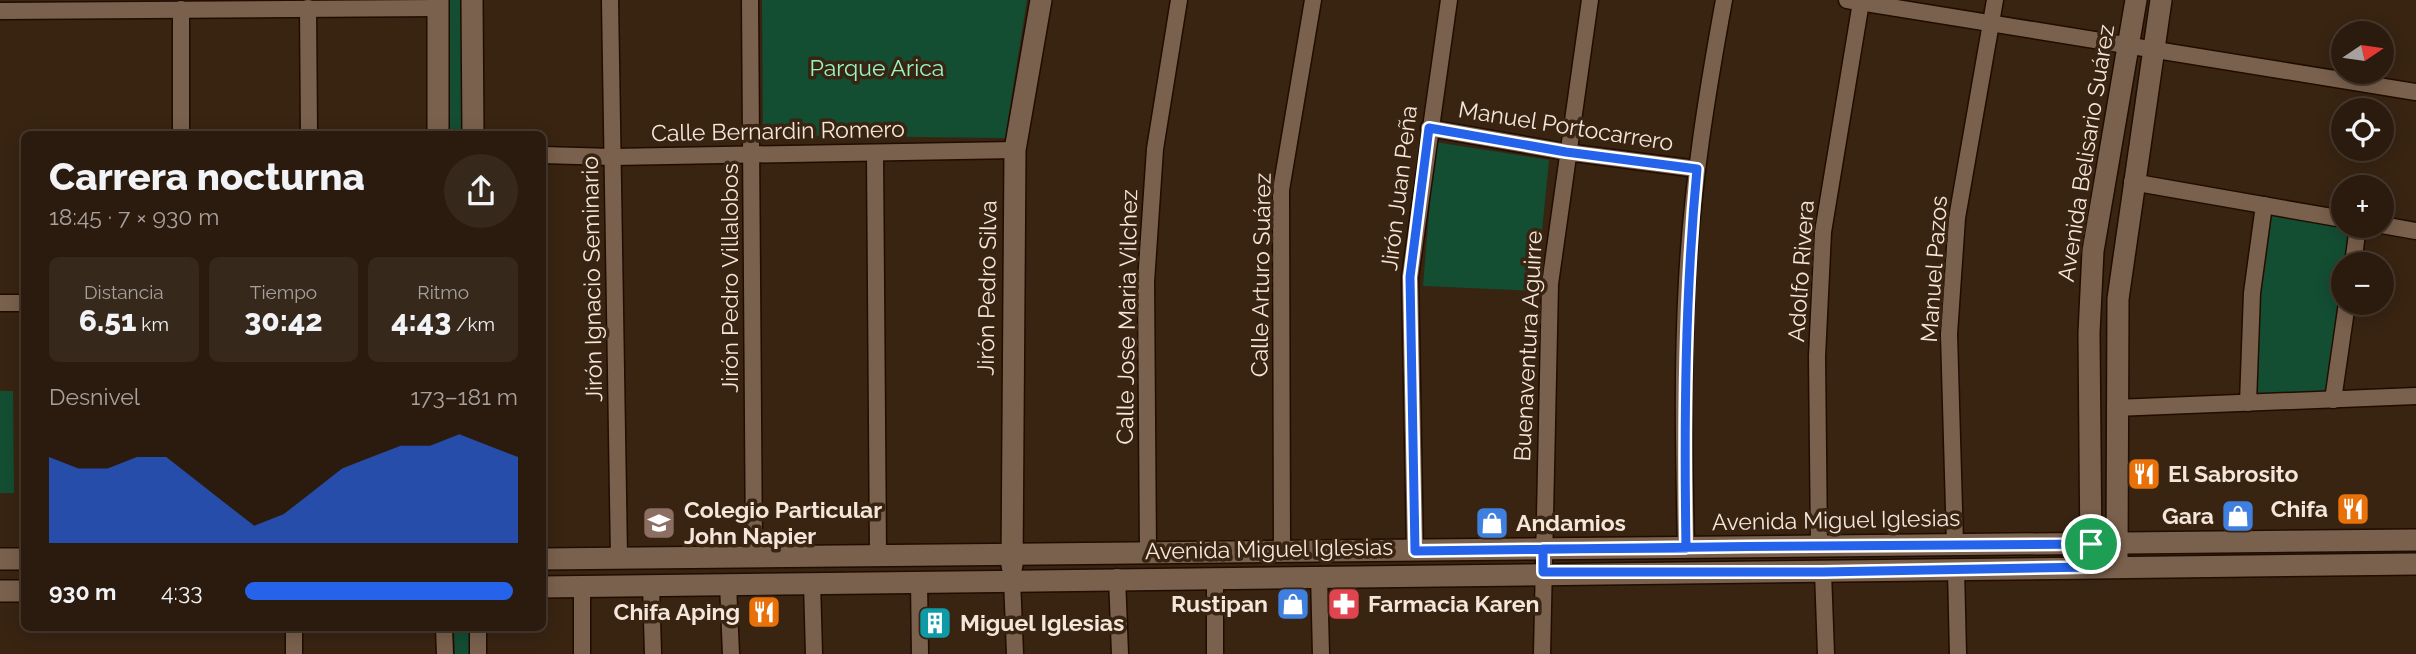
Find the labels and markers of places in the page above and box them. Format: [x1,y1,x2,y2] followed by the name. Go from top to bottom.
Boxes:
[2125,455,2163,493] restaurant icon: El Sabrosito
[2168,460,2298,487] place label: El Sabrosito
[2334,490,2372,528] restaurant icon: Chifa
[2271,495,2328,522] place label: Chifa
[684,496,882,549] place label: Colegio Particular John Napier
[2219,497,2257,535] shop icon: Gara
[2162,502,2214,529] place label: Gara
[640,504,678,542] school or university icon: Colegio Particular John Napier
[1473,504,1511,542] shop icon: Andamios
[1516,509,1626,536] place label: Andamios
[2061,514,2121,574] pin
[1274,585,1312,623] shop icon: Rustipan
[1325,585,1363,623] pharmacy icon: Farmacia Karen
[1171,590,1268,617] place label: Rustipan
[1368,590,1539,617] place label: Farmacia Karen
[745,593,783,631] restaurant icon: Chifa Aping
[614,598,740,625] place label: Chifa Aping
[916,604,954,642] building icon: Miguel Iglesias
[960,609,1124,636] place label: Miguel Iglesias

